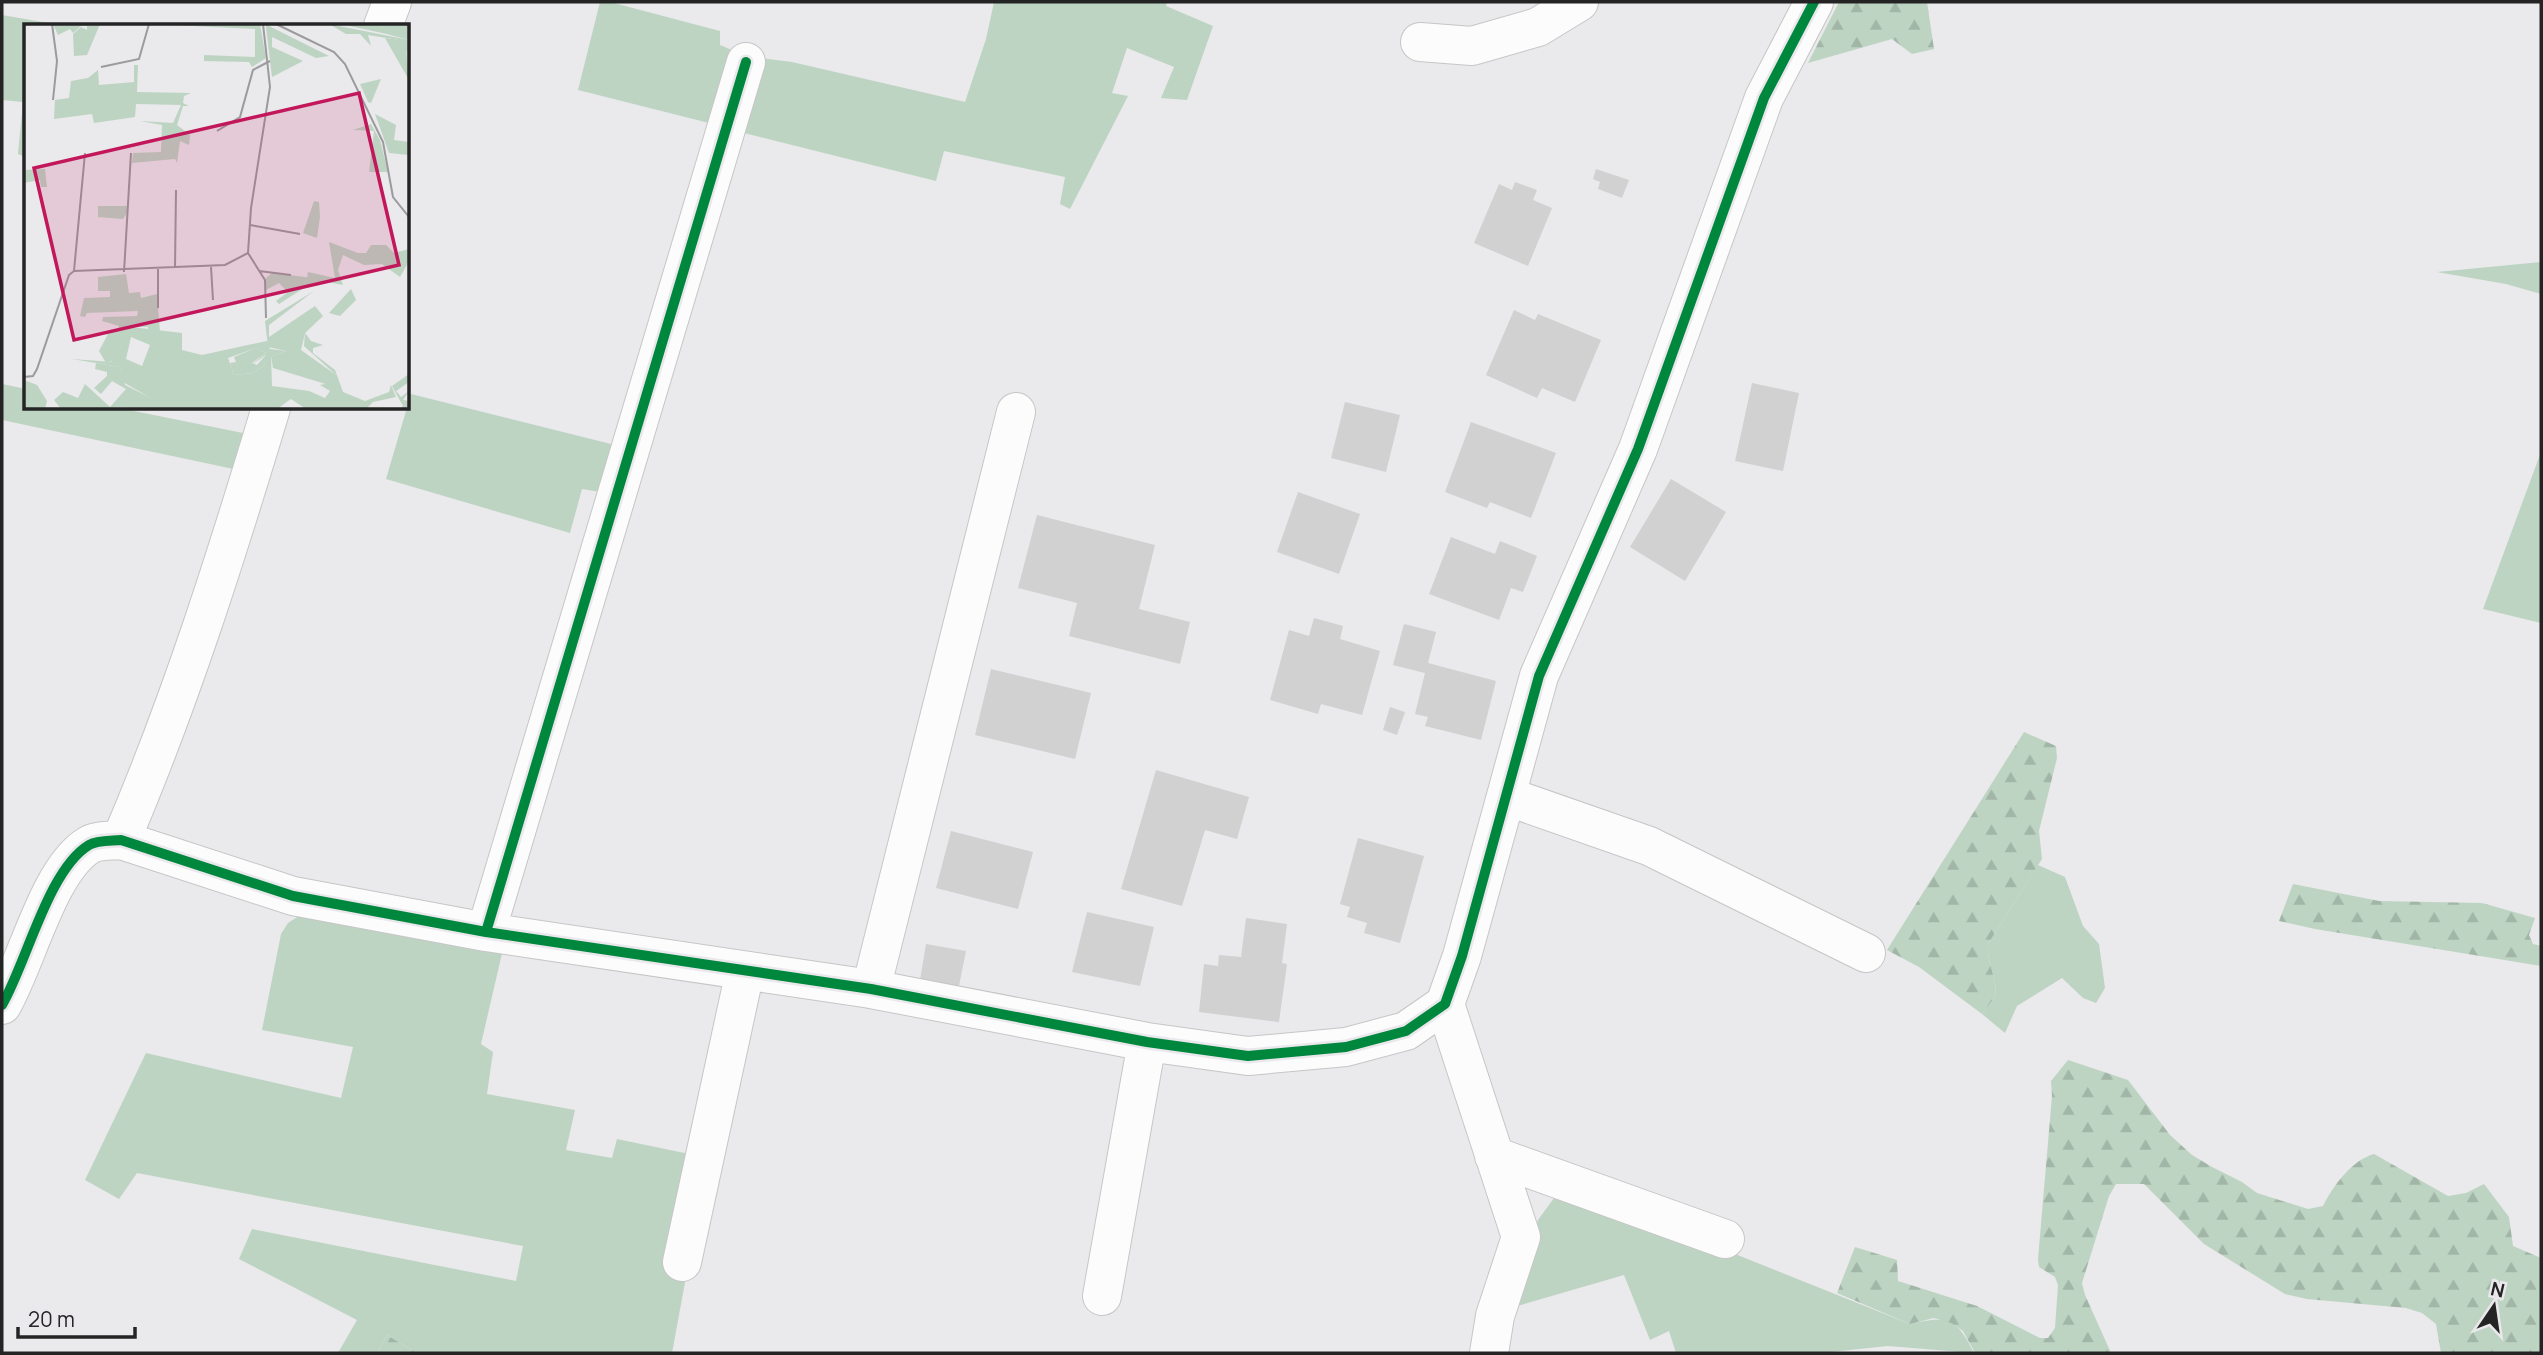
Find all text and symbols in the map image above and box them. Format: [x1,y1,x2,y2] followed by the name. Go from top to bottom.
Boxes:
[24,24,410,410] inset map
[2459,1271,2529,1341] north arrow
[2488,1275,2507,1304] text: N
[18,1296,135,1340] scale bar
[28,1305,75,1333] text: 20 m

